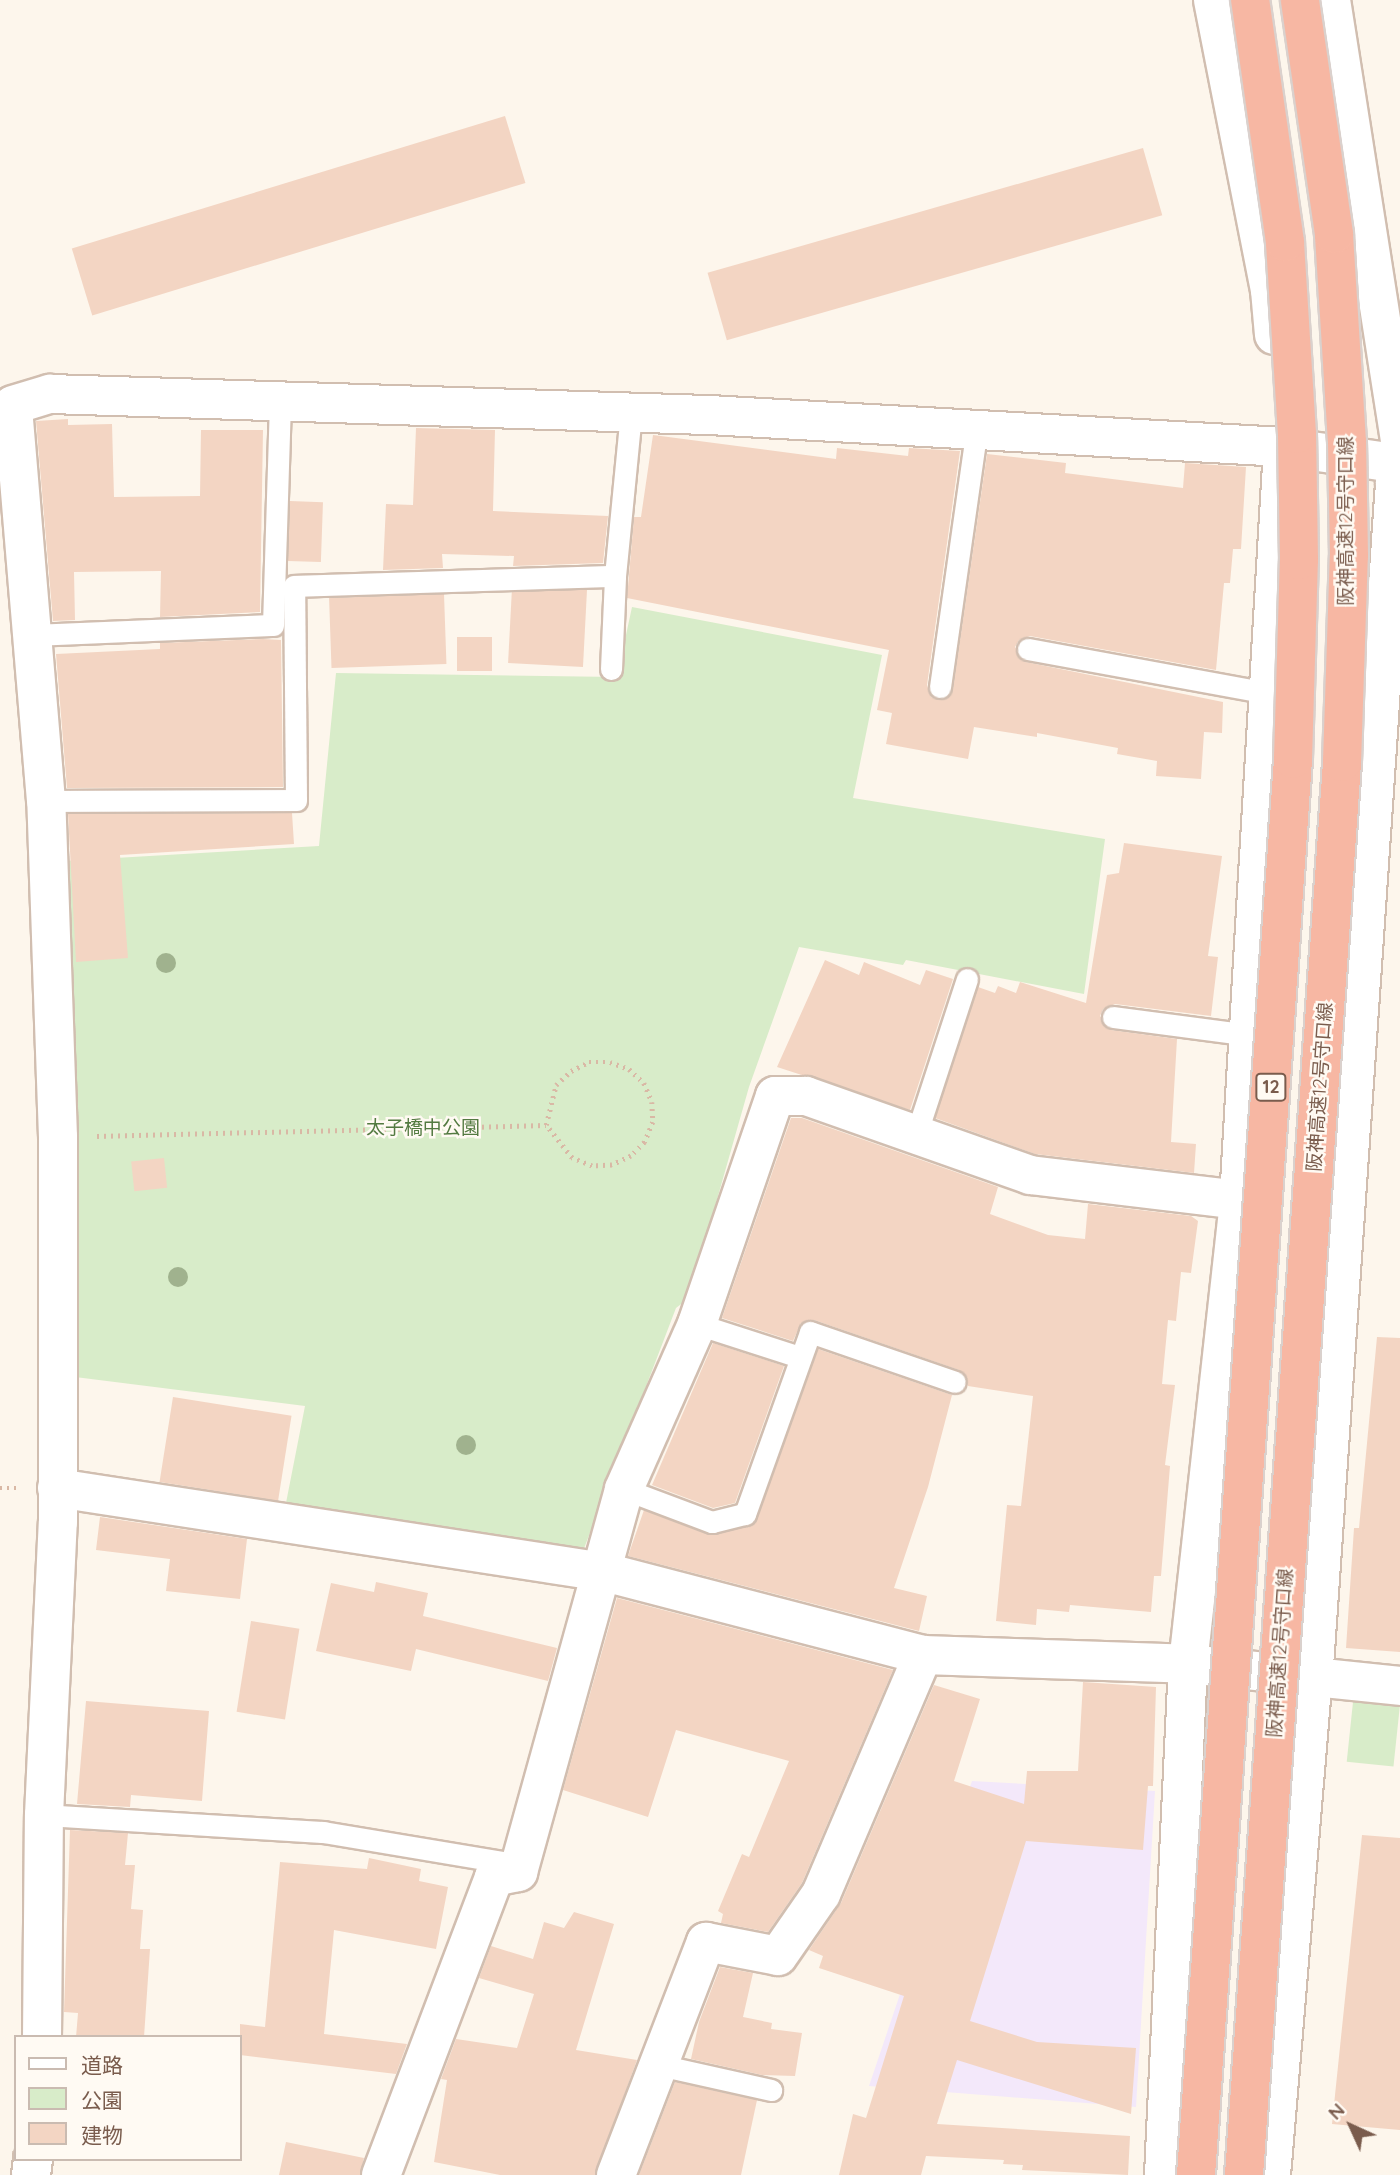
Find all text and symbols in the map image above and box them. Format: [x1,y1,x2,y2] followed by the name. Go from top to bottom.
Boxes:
[1335,436,1357,606] street label: 阪神高速12号守口線
[1303,1002,1337,1172] street label: 阪神高速12号守口線
[1255,1072,1287,1102] road number: 12
[366,1117,480,1139] park label: 太子橋中公園
[1263,1568,1297,1738] street label: 阪神高速12号守口線
[14,2035,242,2161] legend
[81,2052,123,2078] text: 道路
[81,2087,123,2113] text: 公園
[1316,2091,1386,2161] north arrow
[1323,2098,1350,2125] text: N
[81,2122,123,2148] text: 建物

